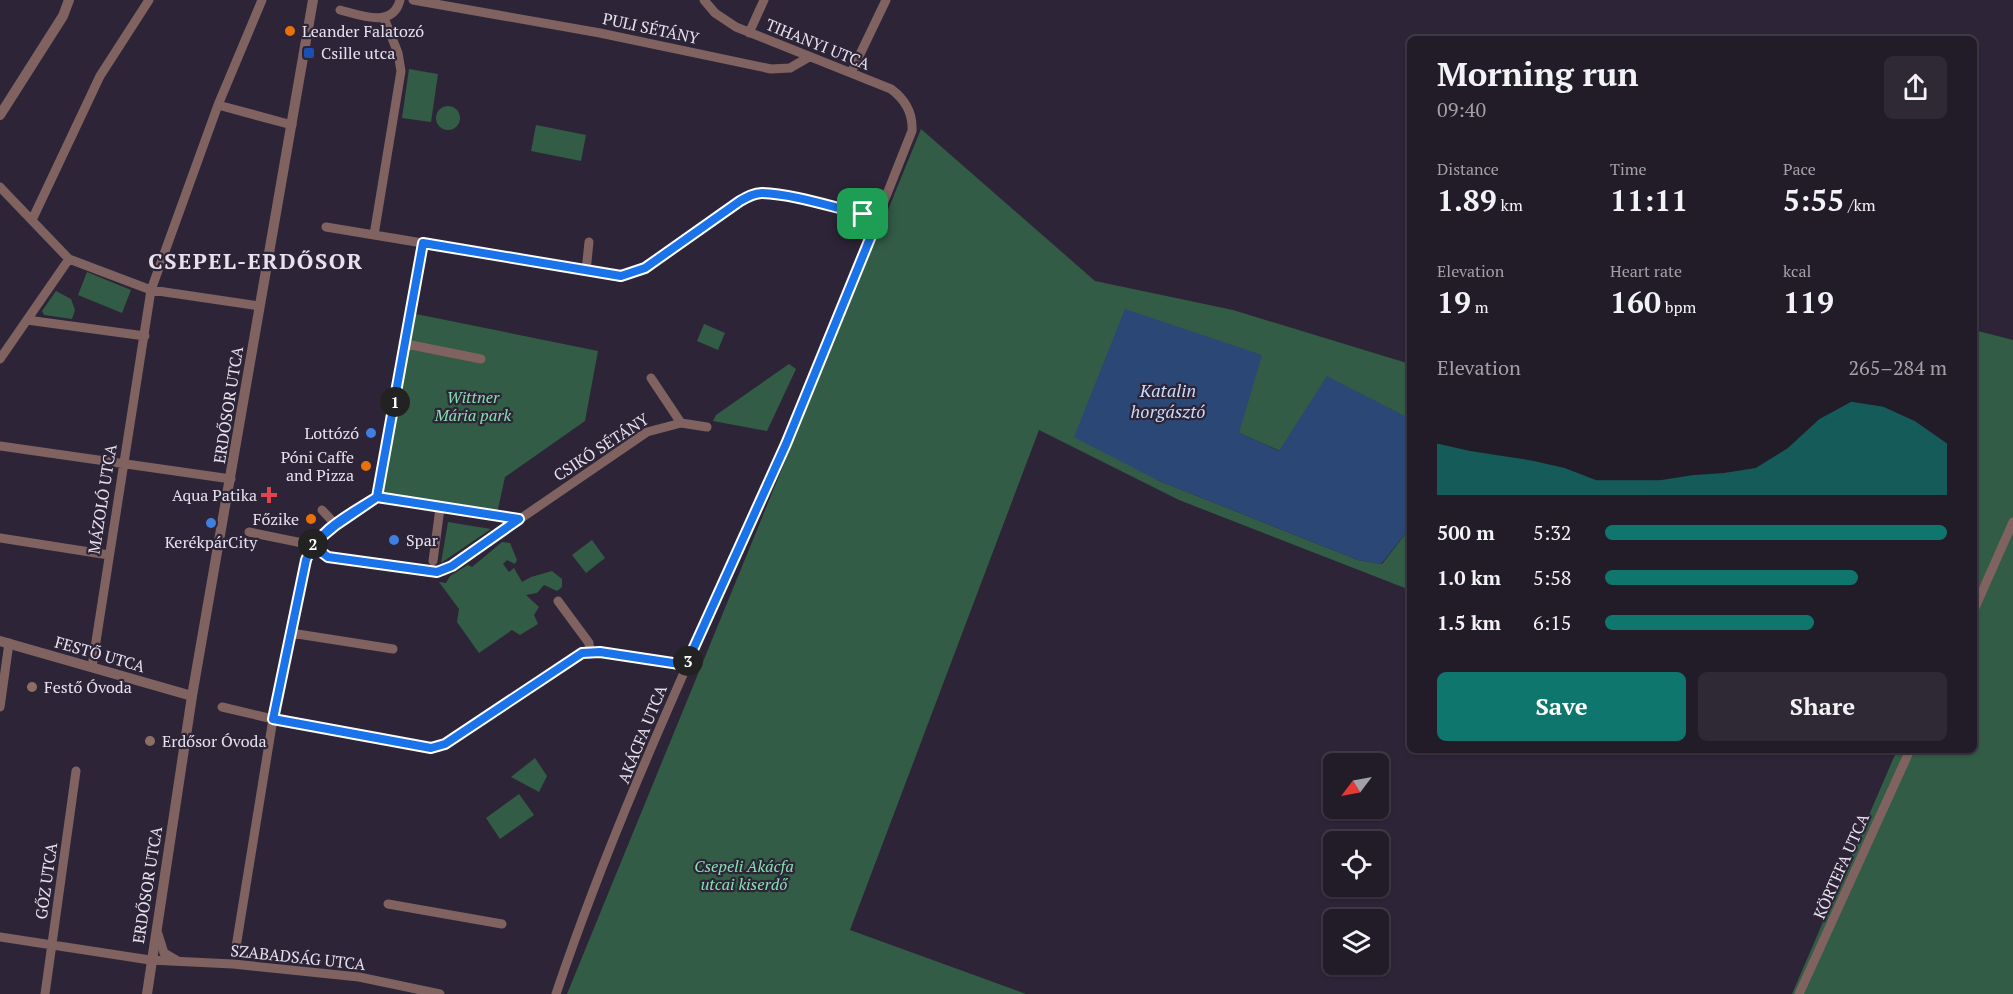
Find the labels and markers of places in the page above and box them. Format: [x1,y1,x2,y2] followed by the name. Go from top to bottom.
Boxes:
[302,20,424,42] place label: Leander Falatozó
[283,24,297,38] marker: Leander Falatozó
[321,42,395,64] place label: Csille utca
[302,46,316,60] marker: Csille utca
[837,188,888,239] pin
[380,387,410,417] pin: 1
[305,422,359,444] place label: Lottózó
[364,426,378,440] marker: Lottózó
[281,446,354,486] place label: Póni Caffe and Pizza
[359,459,373,473] marker: Póni Caffe and Pizza
[172,484,257,506] place label: Aqua Patika
[262,488,276,502] marker: Aqua Patika
[253,508,299,530] place label: Főzike
[304,512,318,526] marker: Főzike
[204,516,218,530] marker: KerékpárCity
[298,529,328,559] pin: 2
[406,529,439,551] place label: Spar
[165,531,258,553] place label: KerékpárCity
[387,533,401,547] marker: Spar
[673,646,703,676] pin: 3
[44,676,132,698] place label: Festő Óvoda
[25,680,39,694] marker: Festő Óvoda
[162,730,266,752] place label: Erdősor Óvoda
[143,734,157,748] marker: Erdősor Óvoda

